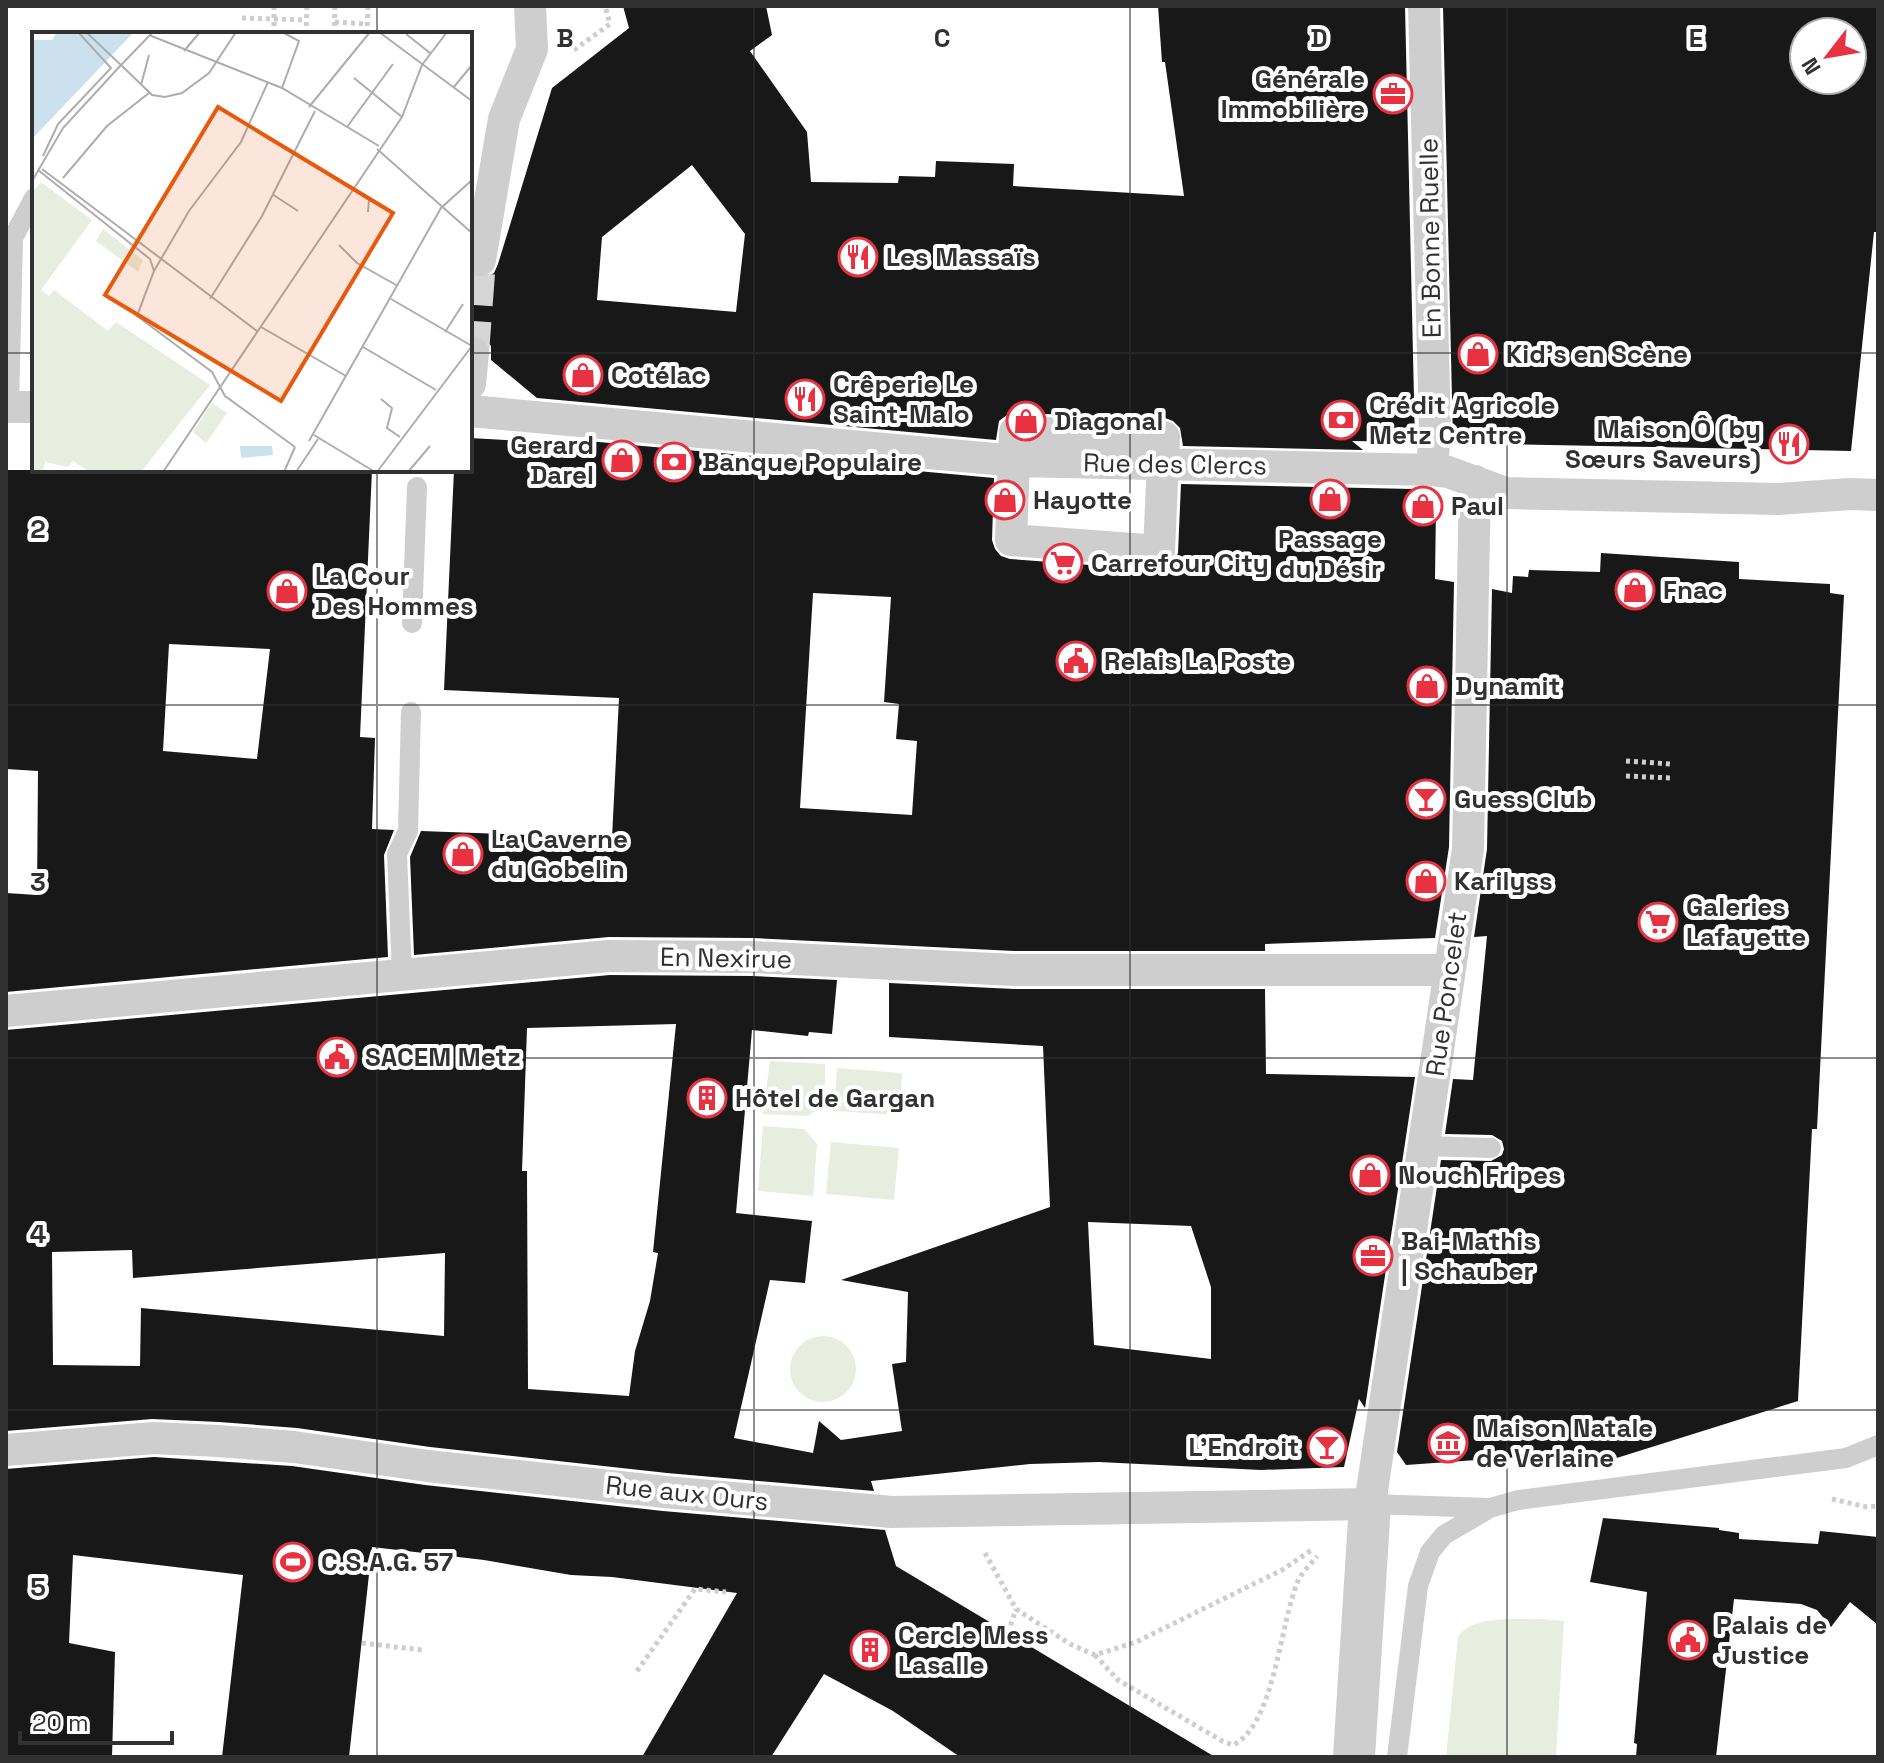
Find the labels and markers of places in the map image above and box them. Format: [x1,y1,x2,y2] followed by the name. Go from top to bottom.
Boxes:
[1221,62,1365,126] place label: Générale Immobilière
[1372,73,1414,115] office icon: Générale Immobilière
[837,236,879,278] restaurant icon: Les Massaïs
[886,240,1036,274] place label: Les Massaïs
[1457,333,1499,375] shop icon: Kid's en Scène
[1506,337,1688,371] place label: Kid's en Scène
[562,354,604,396] shop icon: Cotélac
[611,358,707,392] place label: Cotélac
[833,367,974,431] place label: Crêperie Le Saint-Malo
[784,378,826,420] restaurant icon: Crêperie Le Saint-Malo
[1369,388,1556,452] place label: Crédit Agricole Metz Centre
[1320,399,1362,441] bank icon: Crédit Agricole Metz Centre
[1005,400,1047,442] shop icon: Diagonal
[1054,404,1163,438] place label: Diagonal
[1565,412,1761,476] place label: Maison Ô (by Sœurs Saveurs)
[1768,423,1810,465] restaurant icon: Maison Ô (by Sœurs Saveurs)
[510,428,594,492] place label: Gerard Darel
[601,439,643,481] shop icon: Gerard Darel
[653,441,695,483] bank icon: Banque Populaire
[702,445,922,479] place label: Banque Populaire
[1309,478,1351,520] shop icon: Passage du Désir
[984,479,1026,521] shop icon: Hayotte
[1033,483,1132,517] place label: Hayotte
[1402,485,1444,527] shop icon: Paul
[1451,489,1504,523] place label: Paul
[1278,522,1382,586] place label: Passage du Désir
[1042,542,1084,584] supermarket icon: Carrefour City
[1091,546,1269,580] place label: Carrefour City
[315,559,474,623] place label: La Cour Des Hommes
[1614,569,1656,611] shop icon: Fnac
[266,570,308,612] shop icon: La Cour Des Hommes
[1663,573,1723,607] place label: Fnac
[1055,640,1097,682] public building icon: Relais La Poste
[1104,644,1291,678] place label: Relais La Poste
[1406,665,1448,707] shop icon: Dynamit
[1455,669,1560,703] place label: Dynamit
[1405,778,1447,820] bar icon: Guess Club
[1454,782,1592,816] place label: Guess Club
[491,822,628,886] place label: La Caverne du Gobelin
[442,833,484,875] shop icon: La Caverne du Gobelin
[1405,860,1447,902] shop icon: Karilyss
[1454,864,1553,898] place label: Karilyss
[1686,890,1806,954] place label: Galeries Lafayette
[1637,901,1679,943] supermarket icon: Galeries Lafayette
[316,1036,358,1078] public building icon: SACEM Metz
[365,1040,521,1074] place label: SACEM Metz
[686,1077,728,1119] building icon: Hôtel de Gargan
[735,1081,935,1115] place label: Hôtel de Gargan
[1349,1154,1391,1196] shop icon: Nouch Fripes
[1398,1158,1562,1192] place label: Nouch Fripes
[1401,1224,1537,1288] place label: Bai-Mathis | Schauber
[1352,1235,1394,1277] office icon: Bai-Mathis | Schauber
[1476,1411,1653,1475] place label: Maison Natale de Verlaine
[1427,1422,1469,1464] museum icon: Maison Natale de Verlaine
[1306,1426,1348,1468] bar icon: L'Endroit
[1188,1430,1299,1464] place label: L'Endroit
[272,1541,314,1583] sports icon: C.S.A.G. 57
[321,1545,453,1579] place label: C.S.A.G. 57
[1716,1608,1827,1672] place label: Palais de Justice
[898,1618,1049,1682] place label: Cercle Mess Lasalle
[1667,1619,1709,1661] public building icon: Palais de Justice
[849,1629,891,1671] building icon: Cercle Mess Lasalle

